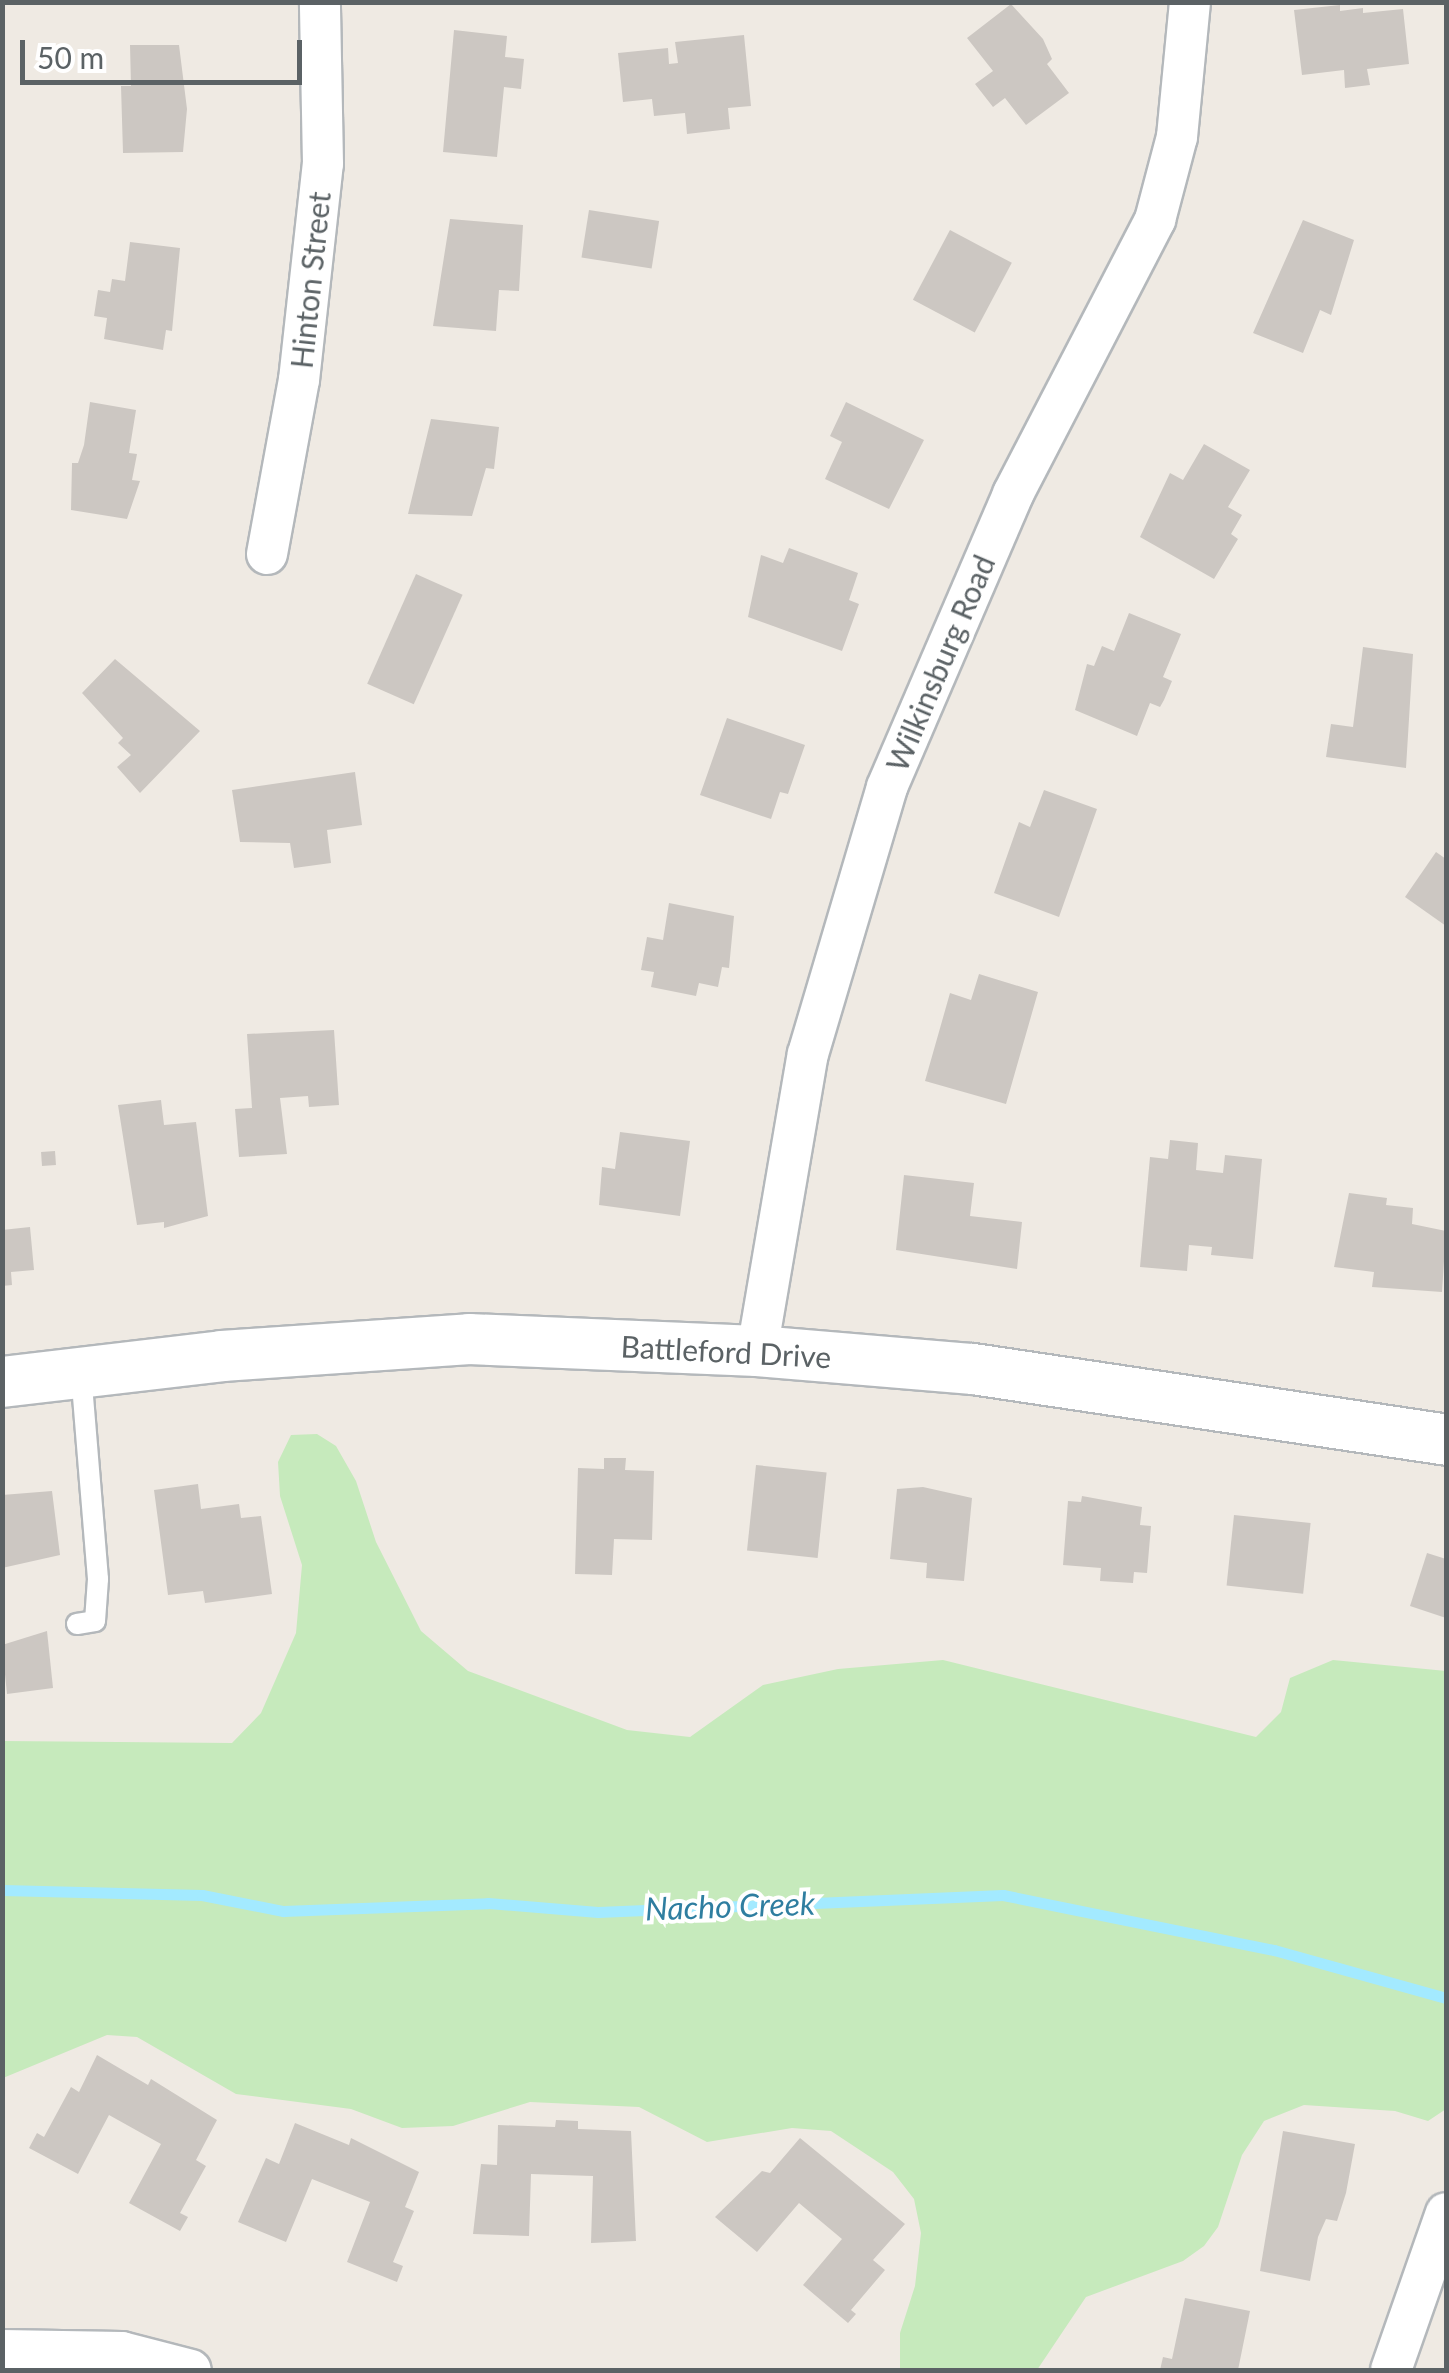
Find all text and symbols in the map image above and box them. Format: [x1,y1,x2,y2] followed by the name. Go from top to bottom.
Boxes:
[25,20,308,82] scale bar
[37,39,104,75] text: 50 m
[283,190,337,370] street label: Hinton Street
[878,549,1002,777] street label: Wilkinsburg Road
[620,1328,832,1374] street label: Battleford Drive
[644,1884,816,1928] water label: Nacho Creek

